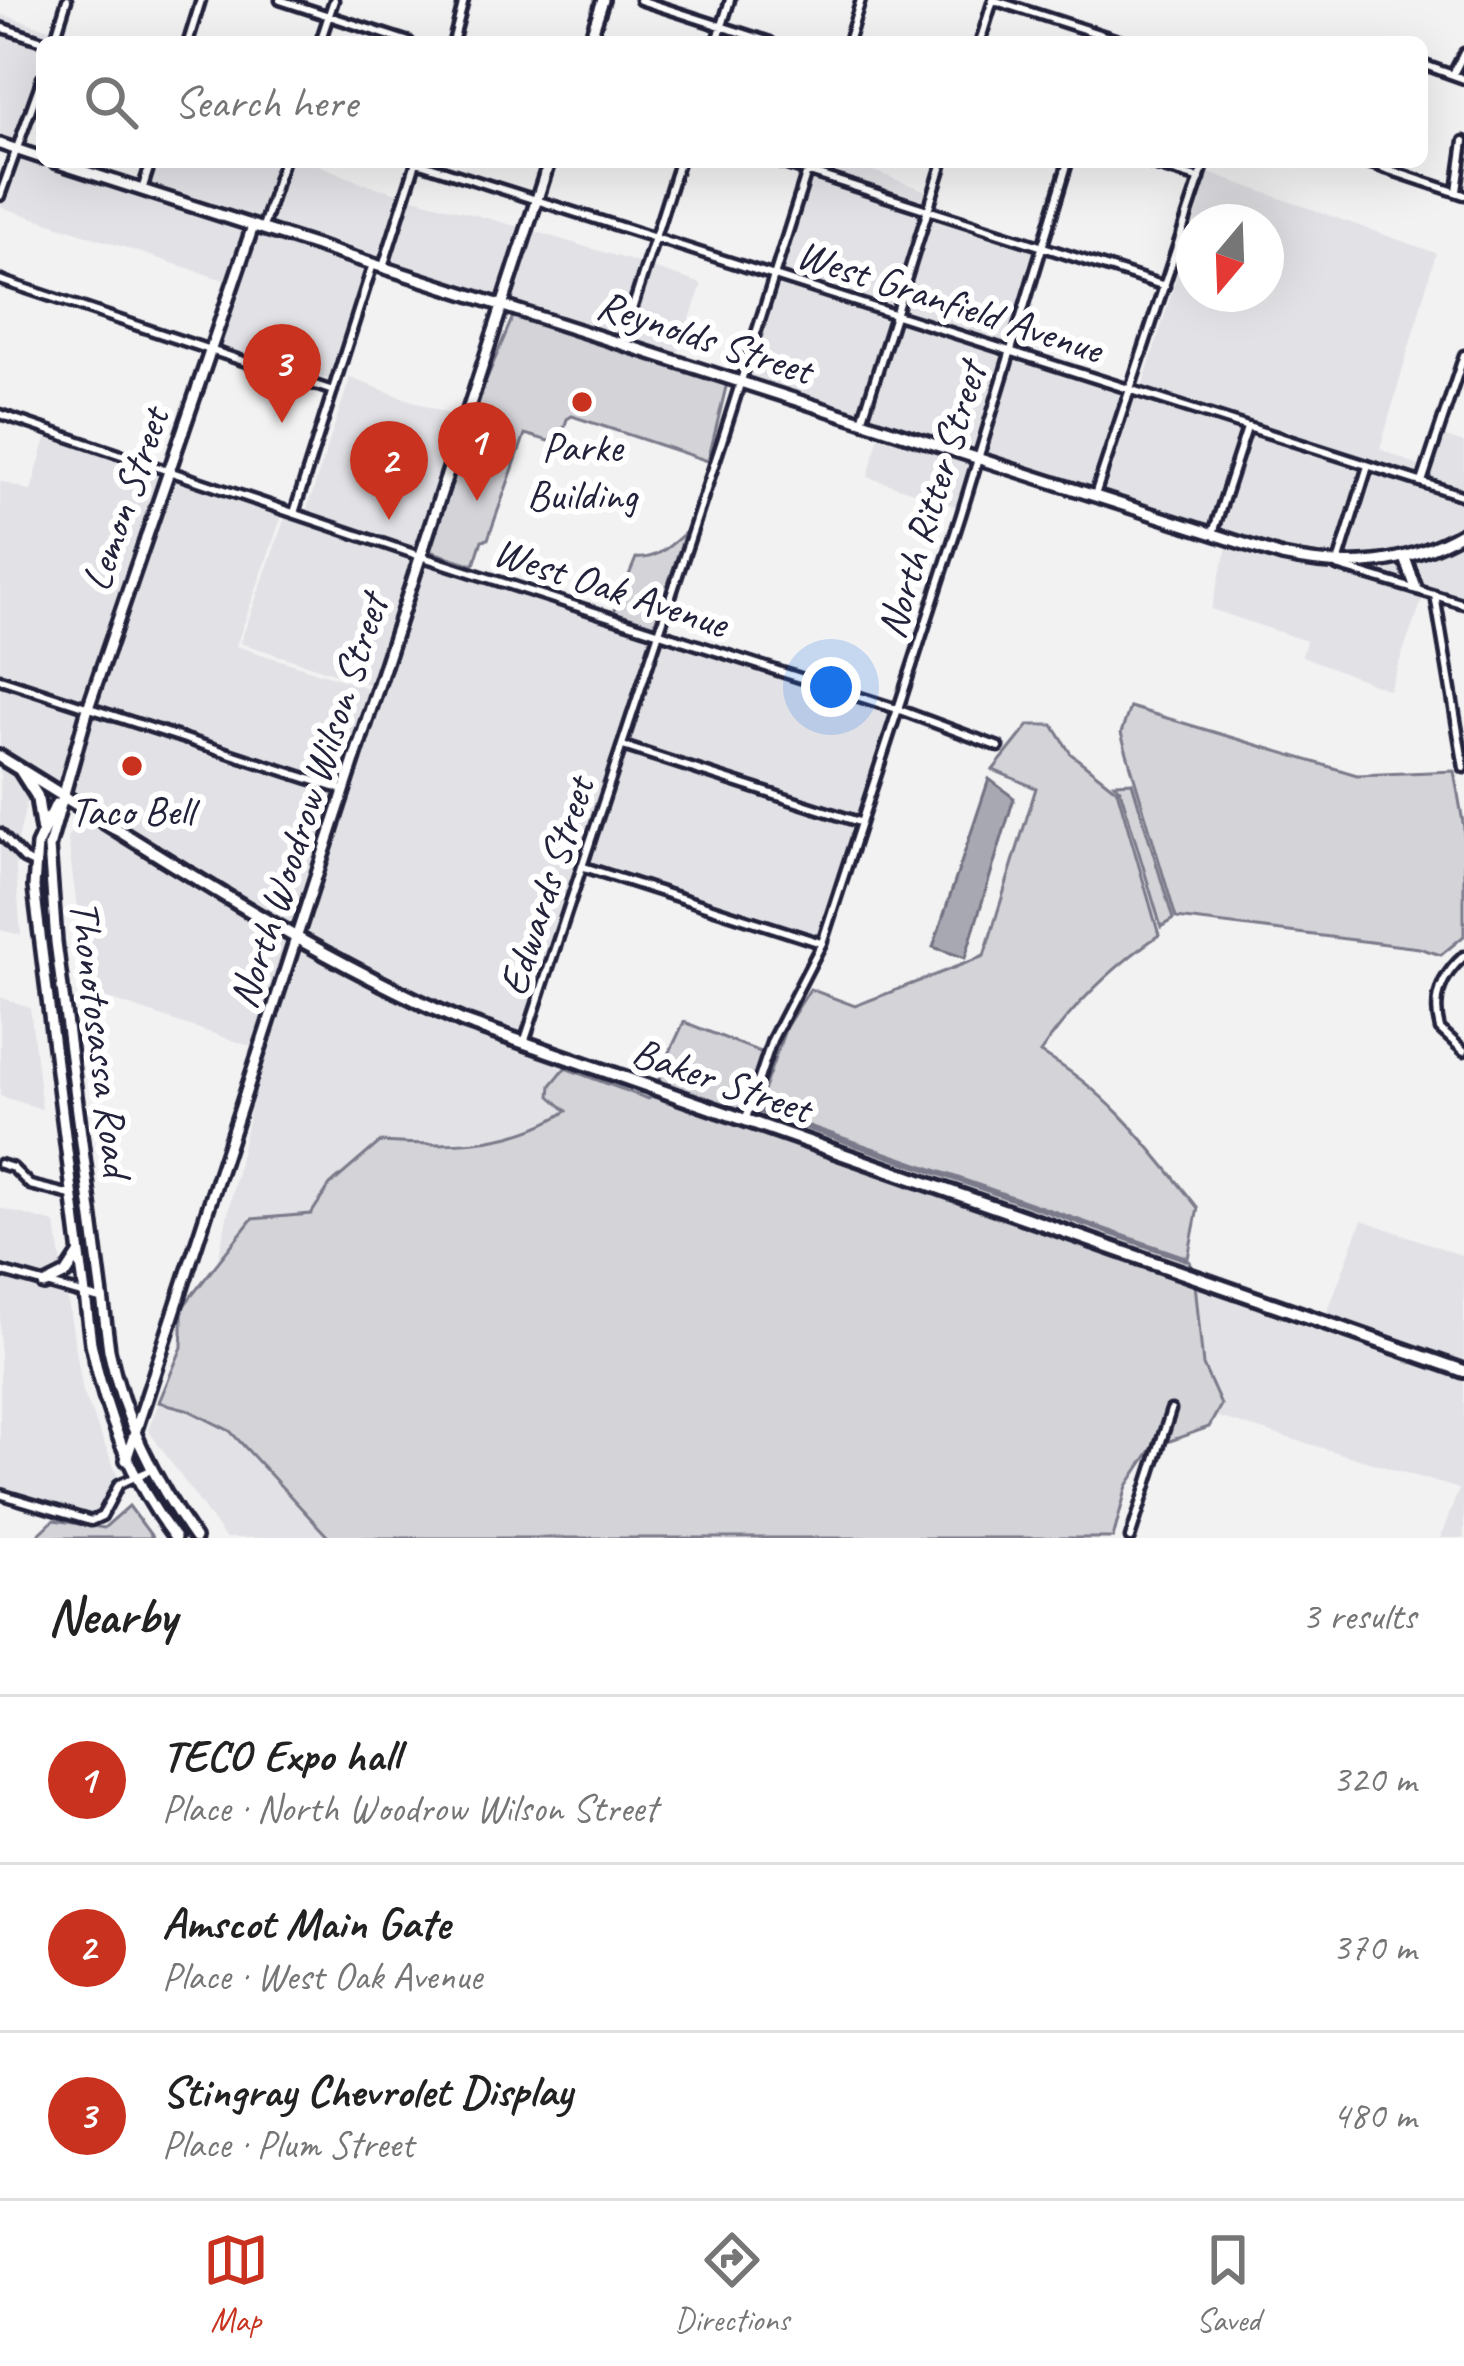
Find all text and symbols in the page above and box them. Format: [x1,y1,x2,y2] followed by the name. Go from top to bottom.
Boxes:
[36,36,1428,168] search box
[78,69,144,135] icon: search
[174,74,357,131] text: Search here
[1176,204,1284,312] north arrow
[790,227,1111,376] street label: West Granfield Avenue
[591,278,822,398] street label: Reynolds Street
[243,324,321,423] pin: 3
[864,351,1000,645] street label: North Ritter Street
[569,389,595,415] marker: Parke Building
[69,397,183,598] street label: Lemon Street
[438,402,516,501] pin: 1
[350,421,428,520] pin: 2
[527,421,639,522] place label: Parke Building
[487,525,736,651] street label: West Oak Avenue
[217,583,402,1015] street label: North Woodrow Wilson Street
[801,657,861,717] your location
[119,753,145,779] marker: Taco Bell
[486,767,608,1002] street label: Edwards Street
[70,785,200,838] place label: Taco Bell
[57,897,144,1185] street label: Thonotosassa Road
[625,1025,822,1137] street label: Baker Street
[48,1584,176,1648] text: Nearby
[1302,1592,1416,1641] text: 3 results
[162,1727,400,1784] text: TECO Expo hall
[78,1755,96,1804] text: 1
[1332,1755,1416,1804] text: 320 m
[162,1784,657,1833] text: Place · North Woodrow Wilson Street
[162,1895,450,1952] text: Amscot Main Gate
[78,1923,96,1972] text: 2
[1332,1923,1416,1972] text: 370 m
[162,1952,482,2001] text: Place · West Oak Avenue
[162,2063,572,2120] text: Stingray Chevrolet Display
[78,2091,96,2140] text: 3
[1332,2091,1416,2140] text: 480 m
[162,2120,414,2169] text: Place · Plum Street
[203,2227,269,2341] tab: Map
[675,2227,789,2341] tab: Directions
[1195,2227,1261,2341] tab: Saved

